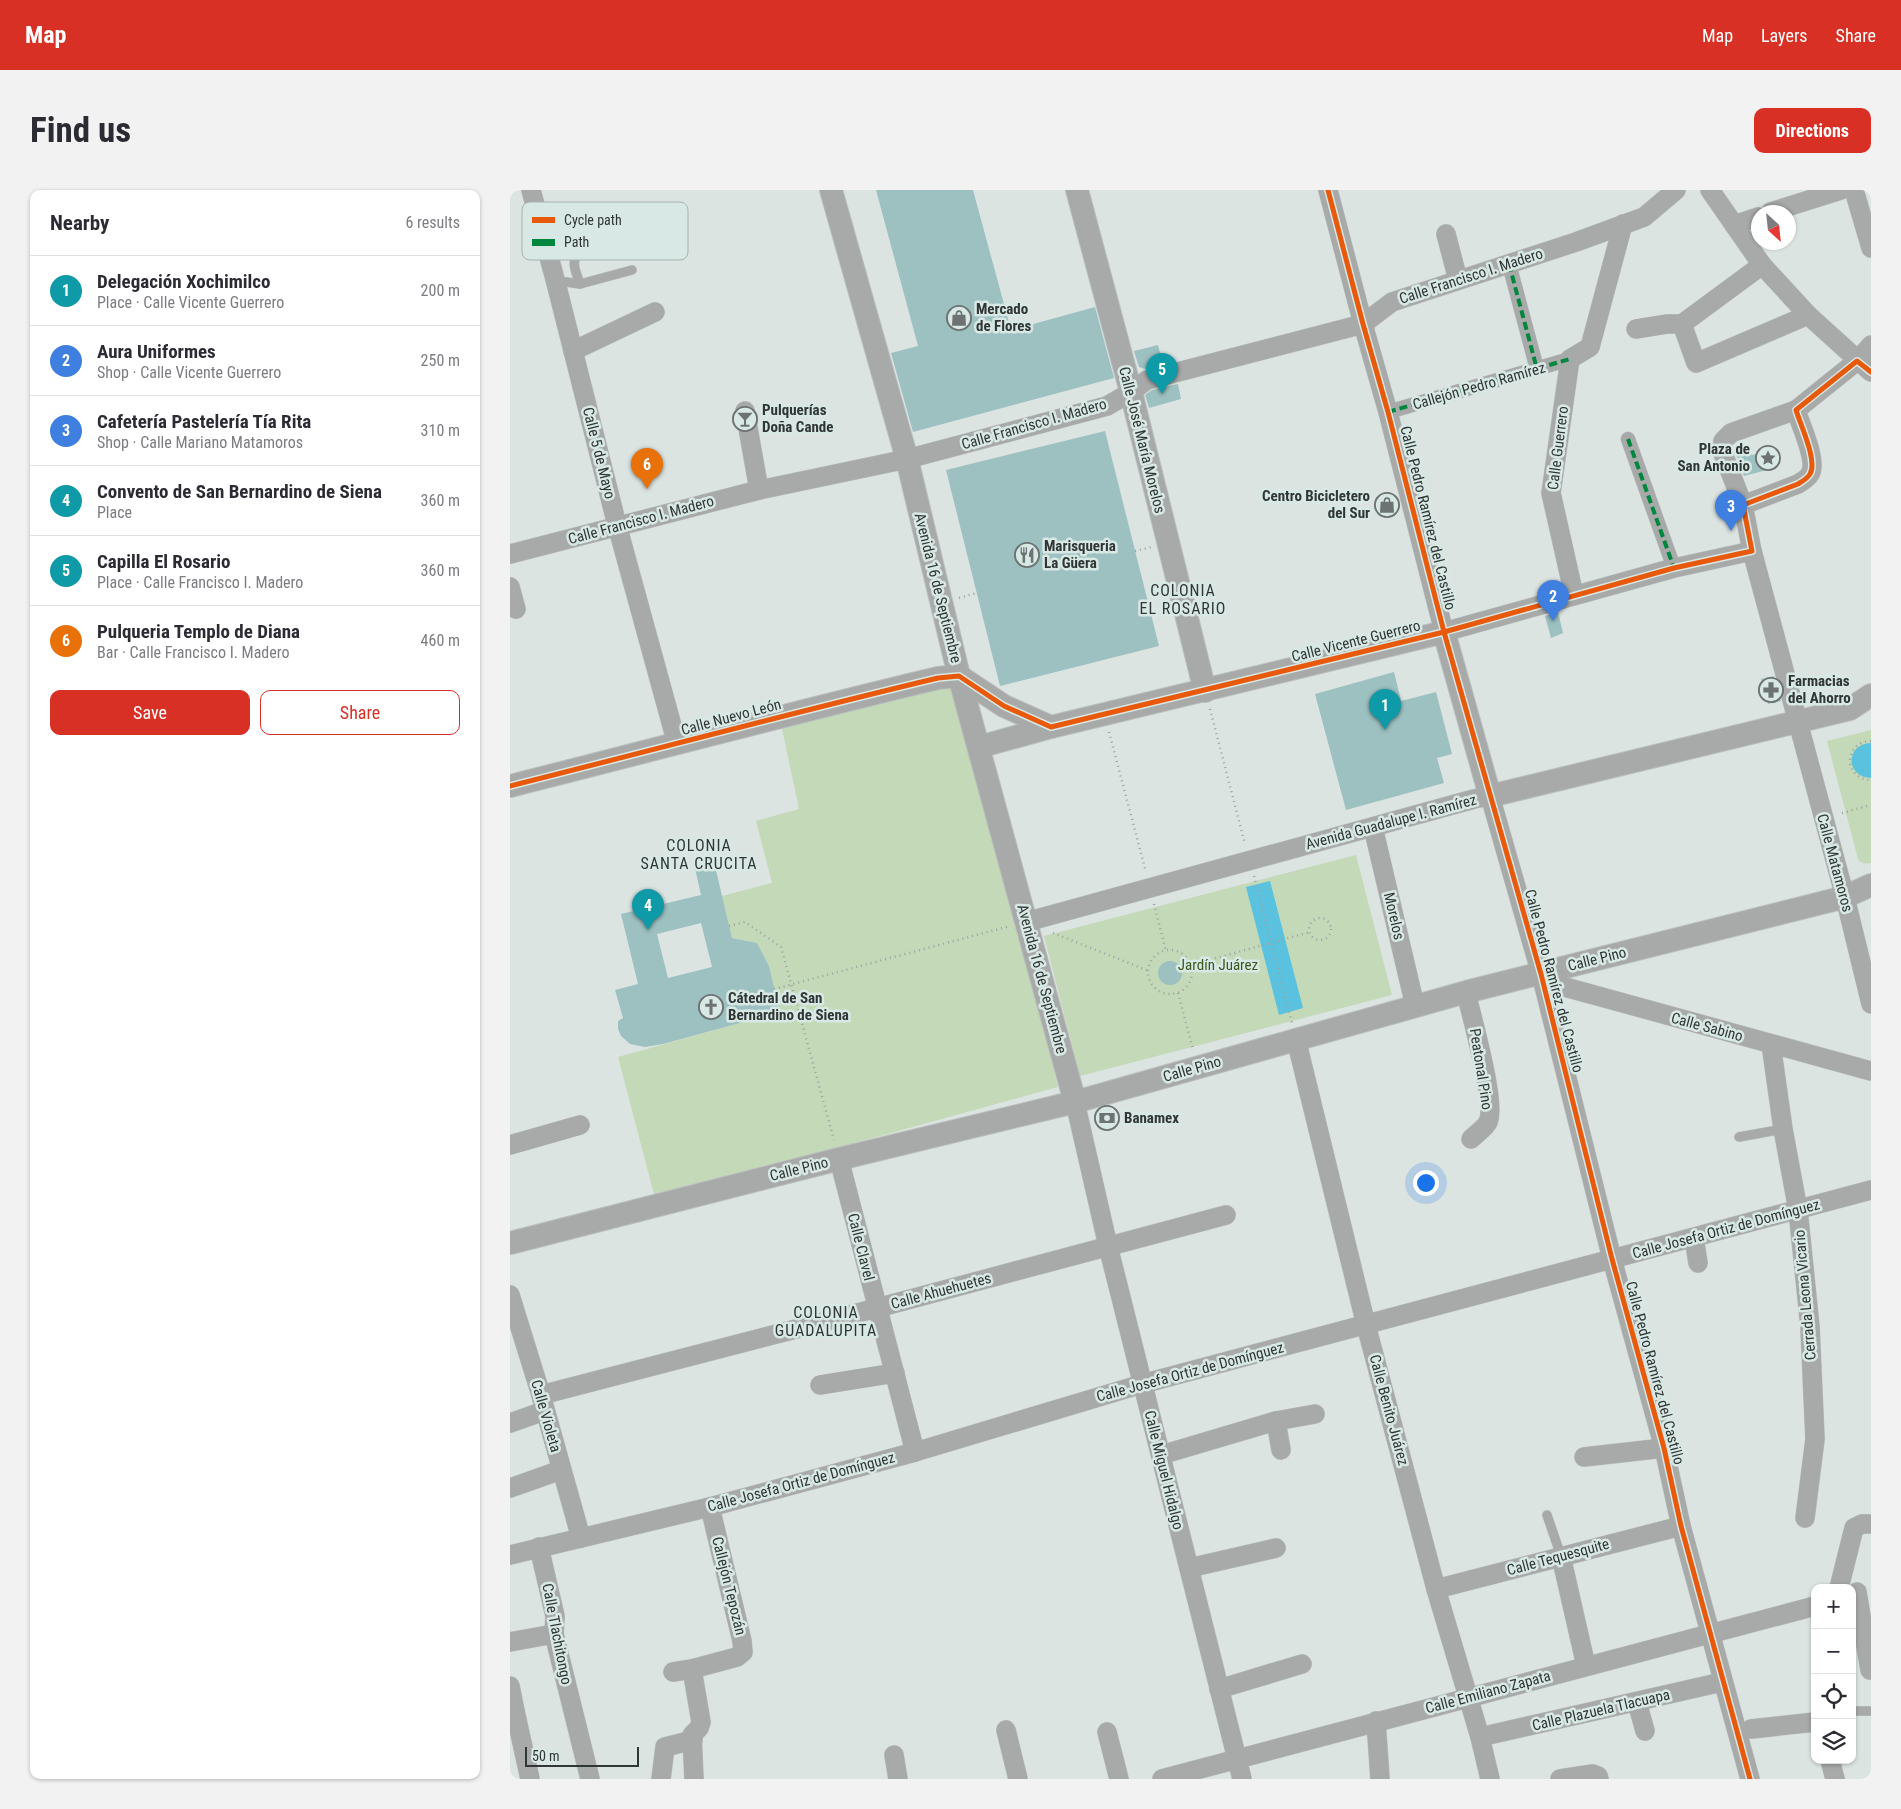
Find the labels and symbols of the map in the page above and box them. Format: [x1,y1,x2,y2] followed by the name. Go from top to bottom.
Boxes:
[522,202,688,260] legend
[1751,205,1796,250] north arrow
[564,212,622,228] text: Cycle path
[564,234,589,250] text: Path
[1397,244,1545,308] street label: Calle Francisco I. Madero
[976,300,1031,335] place label: Mercado de Flores
[946,305,972,331] shop icon: Mercado de Flores
[1146,353,1178,394] pin: 5
[1411,358,1547,414] street label: Callejón Pedro Ramírez
[1115,365,1169,515] street label: Calle José María Morelos
[959,395,1109,453] street label: Calle Francisco I. Madero
[762,401,833,436] place label: Pulquerías Doña Cande
[579,405,619,501] street label: Calle 5 de Mayo
[1544,405,1572,491] street label: Calle Guerrero
[732,406,758,432] bar icon: Pulquerías Doña Cande
[1396,424,1460,612] street label: Calle Pedro Ramírez del Castillo
[1678,440,1750,475] place label: Plaza de San Antonio
[1755,445,1781,471] place icon: Plaza de San Antonio
[631,448,663,489] pin: 6
[1262,487,1370,522] place label: Centro Bicicletero del Sur
[1715,490,1747,531] pin: 3
[566,492,716,548] street label: Calle Francisco I. Madero
[1374,492,1400,518] shop icon: Centro Bicicletero del Sur
[911,511,965,665] street label: Avenida 16 de Septiembre
[1044,537,1116,572] place label: Marisqueria La Güera
[1014,542,1040,568] restaurant icon: Marisqueria La Güera
[1537,580,1569,621] pin: 2
[1140,581,1226,618] district label: COLONIA EL ROSARIO
[1290,616,1422,666] street label: Calle Vicente Guerrero
[1788,672,1851,707] place label: Farmacias del Ahorro
[1758,677,1784,703] pharmacy icon: Farmacias del Ahorro
[1369,689,1401,730] pin: 1
[679,695,783,739] street label: Calle Nuevo León
[1304,791,1478,853] street label: Avenida Guadalupe I. Ramírez
[1813,812,1857,914] street label: Calle Matamoros
[640,836,758,873] district label: COLONIA SANTA CRUCITA
[1521,887,1587,1075] street label: Calle Pedro Ramírez del Castillo
[632,889,664,930] pin: 4
[1380,891,1408,942] street label: Morelos
[1013,902,1071,1056] street label: Avenida 16 de Septiembre
[1566,943,1628,975] street label: Calle Pino
[1178,956,1258,974] park label: Jardín Juárez
[728,989,849,1024] place label: Cátedral de San Bernardino de Siena
[698,994,724,1020] church icon: Cátedral de San Bernardino de Siena
[1669,1009,1745,1045] street label: Calle Sabino
[1466,1027,1496,1111] street label: Peatonal Pino
[1161,1052,1223,1086] street label: Calle Pino
[1094,1105,1120,1131] bank icon: Banamex
[1124,1109,1179,1127] place label: Banamex
[768,1153,830,1185] street label: Calle Pino
[1413,1170,1439,1196] your location
[1630,1195,1822,1263] street label: Calle Josefa Ortiz de Domínguez
[844,1211,878,1283] street label: Calle Clavel
[1790,1229,1820,1361] street label: Cerrada Leona Vicario
[889,1269,993,1313] street label: Calle Ahuehuetes
[1622,1279,1688,1467] street label: Calle Pedro Ramírez del Castillo
[775,1303,877,1340] district label: COLONIA GUADALUPITA
[1094,1338,1286,1406] street label: Calle Josefa Ortiz de Domínguez
[1366,1353,1412,1467] street label: Calle Benito Juárez
[527,1378,565,1454] street label: Calle Violeta
[1140,1409,1188,1531] street label: Calle Miguel Hidalgo
[705,1448,897,1516] street label: Calle Josefa Ortiz de Domínguez
[708,1535,750,1637] street label: Callejón Tepozán
[1505,1535,1611,1579] street label: Calle Tequesquite
[538,1582,576,1686] street label: Calle Tlachitongo
[1423,1667,1553,1717] street label: Calle Emiliano Zapata
[1530,1685,1672,1735] street label: Calle Plazuela Tlacuapa
[525,1744,639,1767] scale bar

